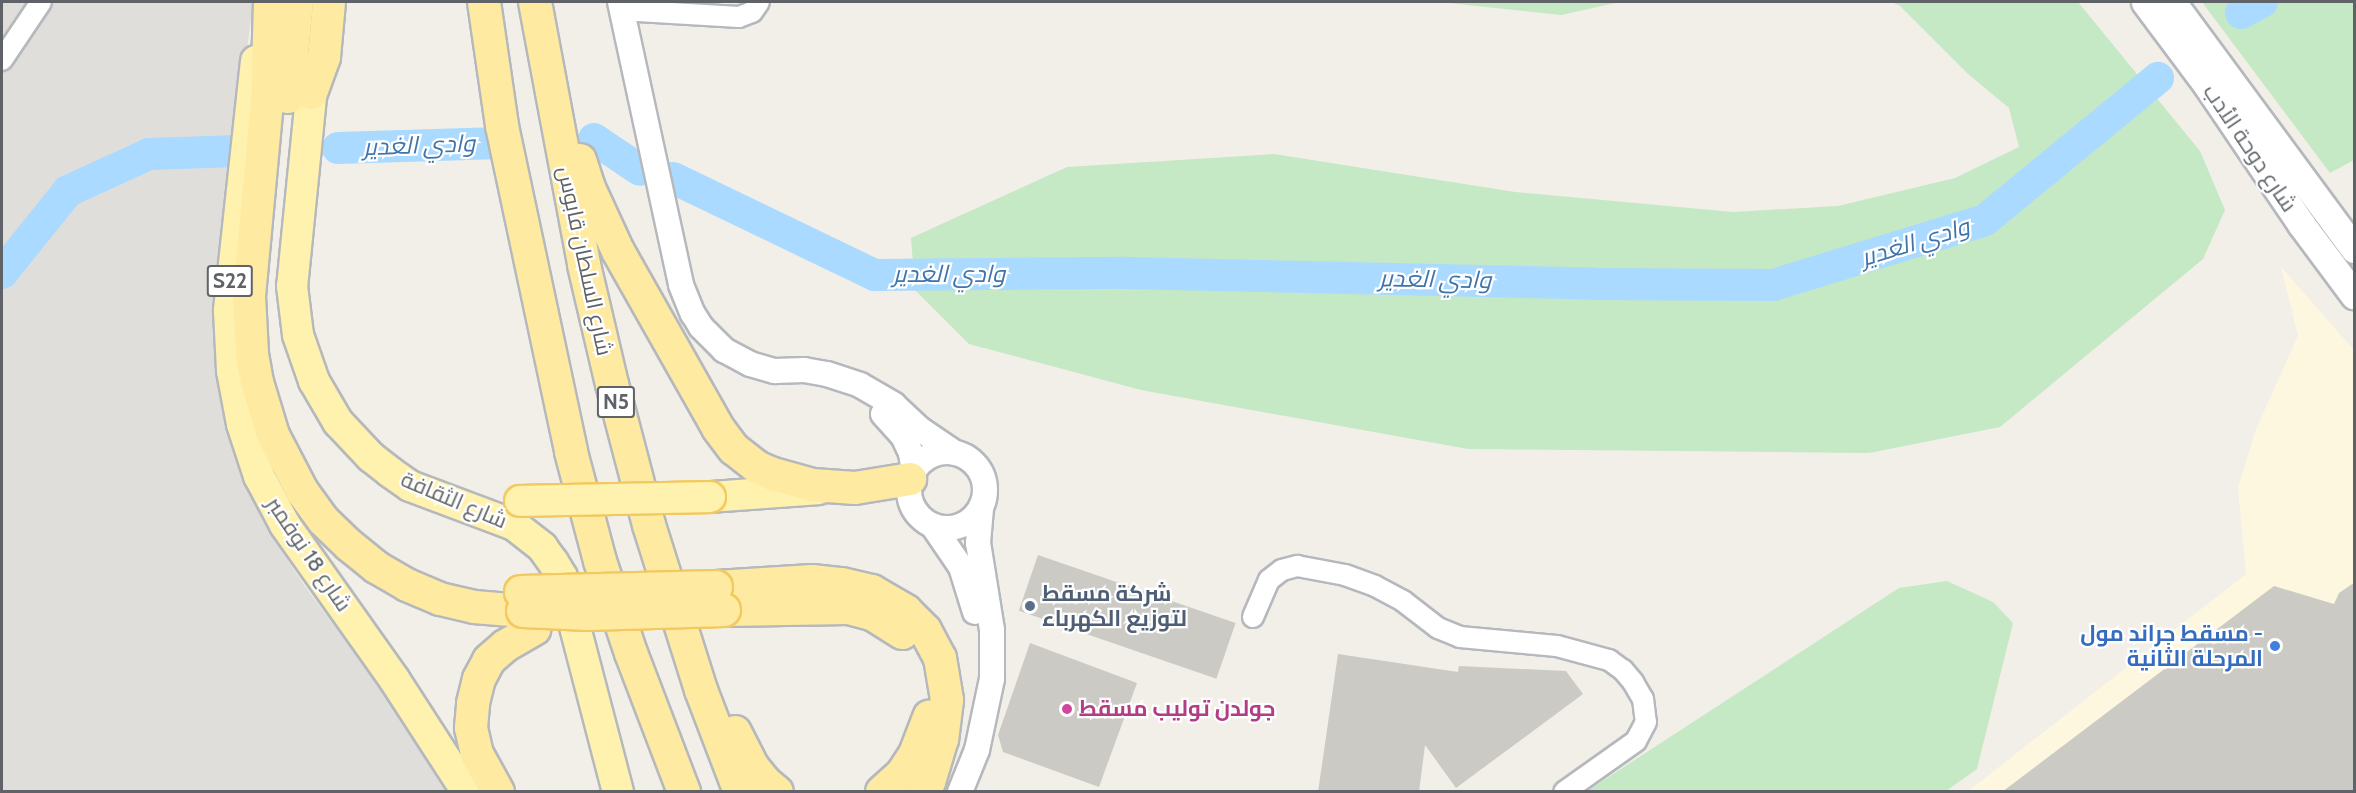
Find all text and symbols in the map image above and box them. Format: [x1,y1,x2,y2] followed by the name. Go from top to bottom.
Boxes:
[2198,79,2302,217] street label: شارع دوحة الأدب
[362,129,476,161] water label: وادي الغدير
[552,164,618,358] street label: شارع السلطان قابوس
[1857,212,1973,272] water label: وادي الغدير
[893,260,1005,288] water label: وادي الغدير
[206,263,254,299] road number: S22
[1379,264,1491,294] water label: وادي الغدير
[596,384,636,420] road number: N5
[397,466,511,534] street label: شارع الثقافة
[261,492,357,616] street label: شارع 18 نوفمبر
[1042,580,1187,632] place label: شركة مسقط لتوزيع الكهرباء
[1023,599,1037,613] marker: شركة مسقط لتوزيع الكهرباء
[2080,620,2263,672] place label: مسقط جراند مول - المرحلة الثانية
[2268,639,2282,653] marker: مسقط جراند مول - المرحلة الثانية
[1079,696,1275,722] place label: جولدن توليب مسقط
[1060,702,1074,716] marker: جولدن توليب مسقط

